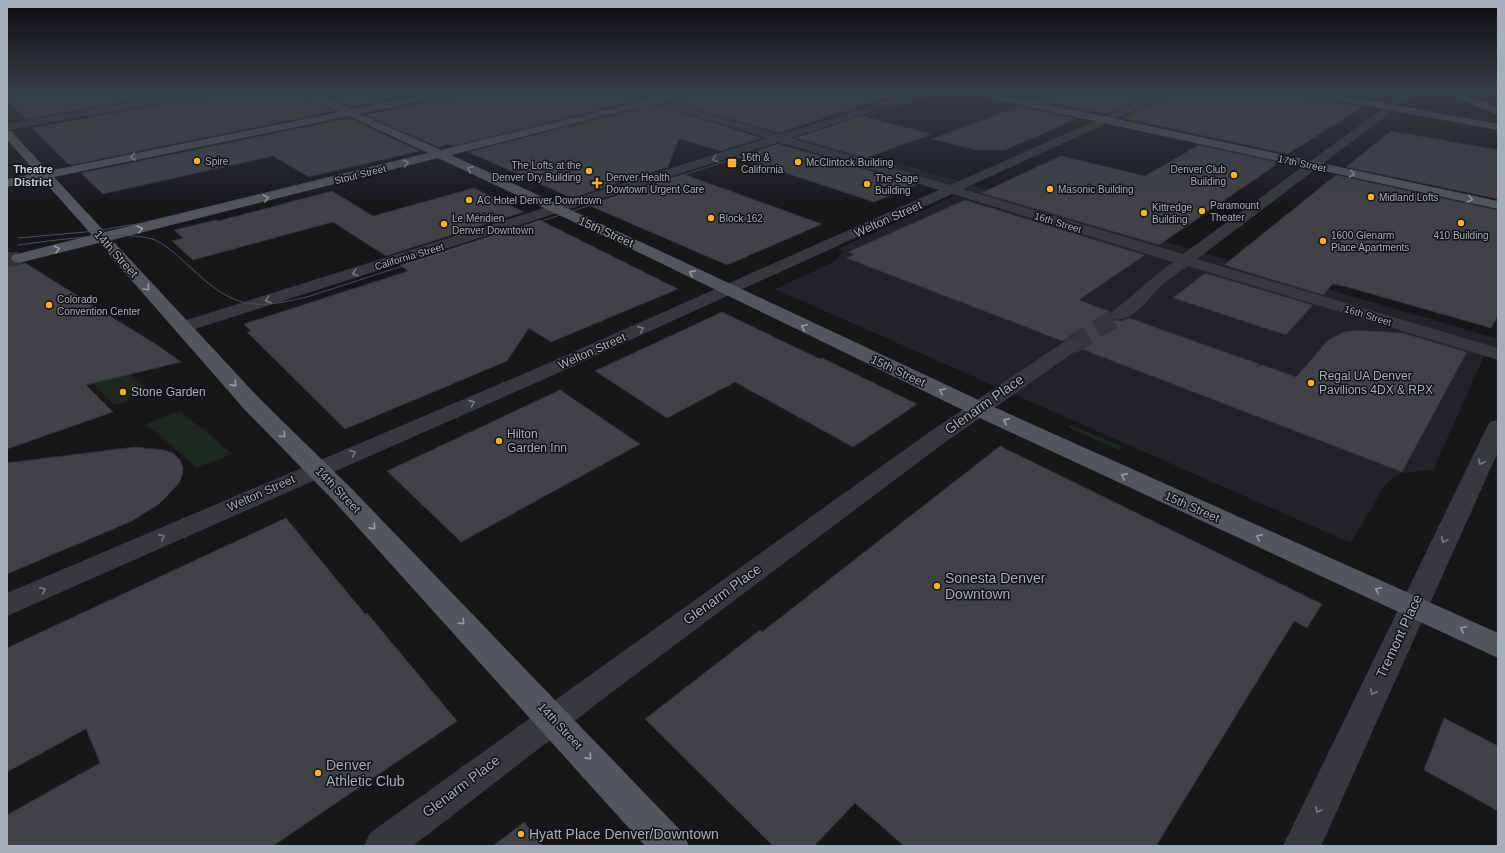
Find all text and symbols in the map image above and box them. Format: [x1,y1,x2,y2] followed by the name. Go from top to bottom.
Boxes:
[130,152,136,161] one-way arrow
[741,152,784,175] place label: 16th & California
[1277,153,1327,174] street label: 17th Street
[712,154,719,163] one-way arrow
[192,156,202,166] marker: Spire
[205,156,229,167] place label: Spire
[726,157,738,169] marker: 16th & California
[793,157,803,167] marker: McClintock Building
[806,157,893,168] place label: McClintock Building
[402,159,409,168] one-way arrow
[492,160,581,183] place label: The Lofts at the Denver Dry Building
[13,163,53,188] district label: Theatre District
[333,163,387,186] street label: Stout Street
[1170,164,1226,187] place label: Denver Club Building
[466,166,474,174] one-way arrow
[584,166,594,176] marker: The Lofts at the Denver Dry Building
[1349,169,1355,177] one-way arrow
[1229,170,1239,180] marker: Denver Club Building
[606,172,705,195] place label: Denver Health Dowtown Urgent Care
[875,173,919,196] place label: The Sage Building
[591,177,603,189] marker: Denver Health Dowtown Urgent Care
[862,179,872,189] marker: The Sage Building
[1045,184,1055,194] marker: Masonic Building
[1058,184,1134,195] place label: Masonic Building
[1366,192,1376,202] marker: Midland Lofts
[1379,192,1438,203] place label: Midland Lofts
[263,194,269,202] one-way arrow
[464,195,474,205] marker: AC Hotel Denver Downtown
[477,195,602,206] place label: AC Hotel Denver Downtown
[1467,195,1473,203] one-way arrow
[852,198,925,240] street label: Welton Street
[1210,200,1259,223] place label: Paramount Theater
[1152,202,1192,225] place label: Kittredge Building
[1197,206,1207,216] marker: Paramount Theater
[1139,208,1149,218] marker: Kittredge Building
[1033,210,1083,235] street label: 16th Street
[452,213,534,236] place label: Le Méridien Denver Downtown
[706,213,716,223] marker: Block 162
[719,213,763,224] place label: Block 162
[576,214,636,251] street label: 15th Street
[1456,218,1466,228] marker: 410 Building
[439,219,449,229] marker: Le Méridien Denver Downtown
[137,225,143,233] one-way arrow
[91,227,141,281] street label: 14th Street
[1331,230,1409,253] place label: 1600 Glenarm Place Apartments
[1433,230,1489,241] place label: 410 Building
[1318,236,1328,246] marker: 1600 Glenarm Place Apartments
[373,241,445,272] street label: California Street
[54,245,61,254] one-way arrow
[352,268,359,277] one-way arrow
[689,270,696,278] one-way arrow
[142,283,149,290] one-way arrow
[57,294,141,317] place label: Colorado Convention Center
[264,295,271,304] one-way arrow
[44,300,54,310] marker: Colorado Convention Center
[1343,303,1393,328] street label: 16th Street
[801,324,808,332] one-way arrow
[638,325,645,333] one-way arrow
[556,330,629,372] street label: Welton Street
[868,352,928,390] street label: 15th Street
[1319,369,1433,397] place label: Regal UA Denver Pavilions 4DX & RPX
[941,371,1027,437] street label: Glenarm Place
[1306,378,1316,388] marker: Regal UA Denver Pavilions 4DX & RPX
[230,379,237,387] one-way arrow
[131,385,206,399] place label: Stone Garden
[118,387,128,397] marker: Stone Garden
[938,388,946,396] one-way arrow
[469,399,476,407] one-way arrow
[1003,418,1011,426] one-way arrow
[507,427,567,455] place label: Hilton Garden Inn
[278,430,286,438] one-way arrow
[494,436,504,446] marker: Hilton Garden Inn
[349,450,356,458] one-way arrow
[1478,458,1486,465] one-way arrow
[313,464,364,516] street label: 14th Street
[225,472,298,514] street label: Welton Street
[1121,473,1128,481] one-way arrow
[1162,489,1222,526] street label: 15th Street
[368,522,375,530] one-way arrow
[1256,533,1263,541] one-way arrow
[157,534,165,542] one-way arrow
[1441,536,1449,543] one-way arrow
[680,560,764,628] street label: Glenarm Place
[945,570,1046,602] place label: Sonesta Denver Downtown
[932,581,942,591] marker: Sonesta Denver Downtown
[39,586,46,594] one-way arrow
[1375,587,1382,595] one-way arrow
[1373,591,1425,680] street label: Tremont Place
[457,617,464,625] one-way arrow
[1459,626,1467,634] one-way arrow
[1370,688,1378,696] one-way arrow
[535,700,586,753] street label: 14th Street
[419,752,503,820] street label: Glenarm Place
[584,753,591,760] one-way arrow
[326,757,405,789] place label: Denver Athletic Club
[313,768,323,778] marker: Denver Athletic Club
[1315,806,1323,814] one-way arrow
[529,826,719,842] place label: Hyatt Place Denver/Downtown
[516,829,526,839] marker: Hyatt Place Denver/Downtown

